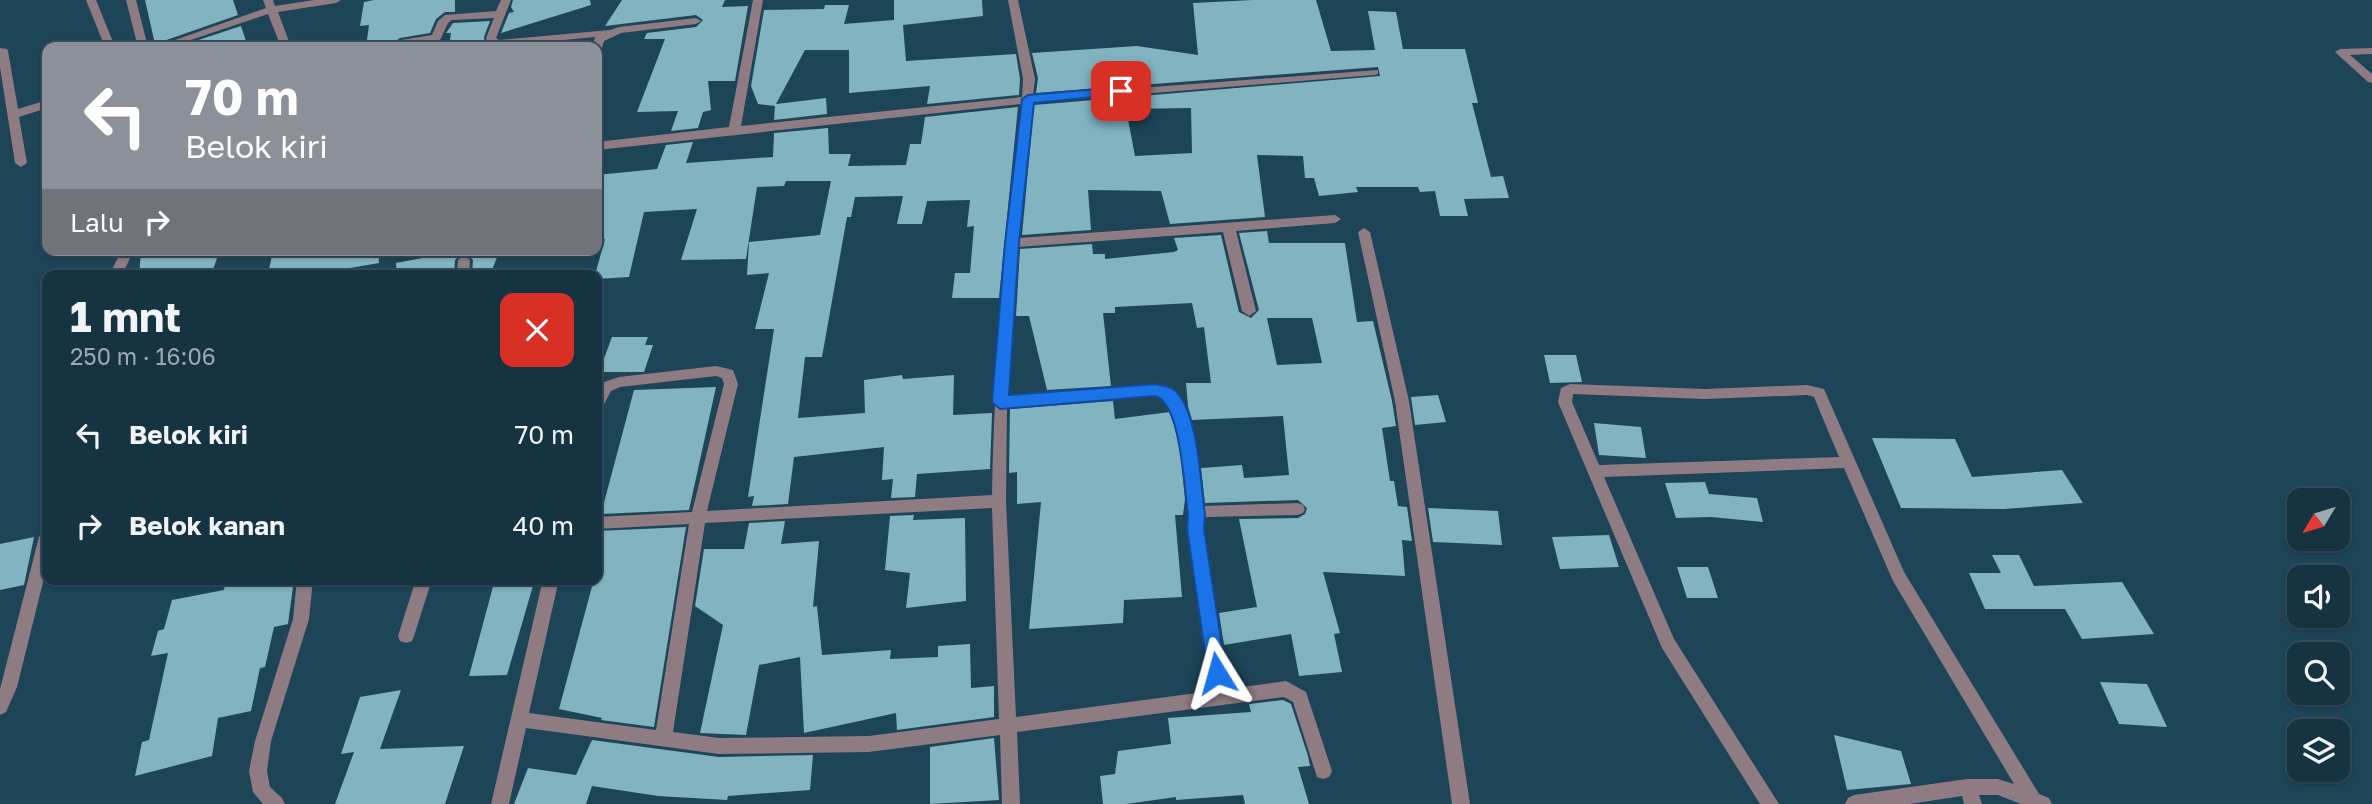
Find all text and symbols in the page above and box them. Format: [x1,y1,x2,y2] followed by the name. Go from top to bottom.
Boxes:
[1091,61,1151,121] pin
[185,67,299,126] text: 70 m
[70,70,161,161] icon: left
[1102,72,1140,110] icon: arrive
[185,127,328,165] text: Belok kiri
[138,203,176,241] icon: right
[70,207,124,238] text: Lalu
[70,291,181,341] text: 1 mnt
[500,293,574,367] button: close
[70,342,216,370] text: 250 m · 16:06
[70,416,108,454] icon: left
[129,419,248,450] text: Belok kiri
[515,419,574,450] text: 70 m
[2287,488,2350,551] north arrow
[2287,488,2350,782] map controls
[70,507,108,545] icon: right
[129,510,285,541] text: Belok kanan
[513,510,574,541] text: 40 m
[2287,565,2350,628] button: sound
[1180,636,1254,710] position arrow
[2287,642,2350,705] button: search
[2287,719,2350,782] button: layers

